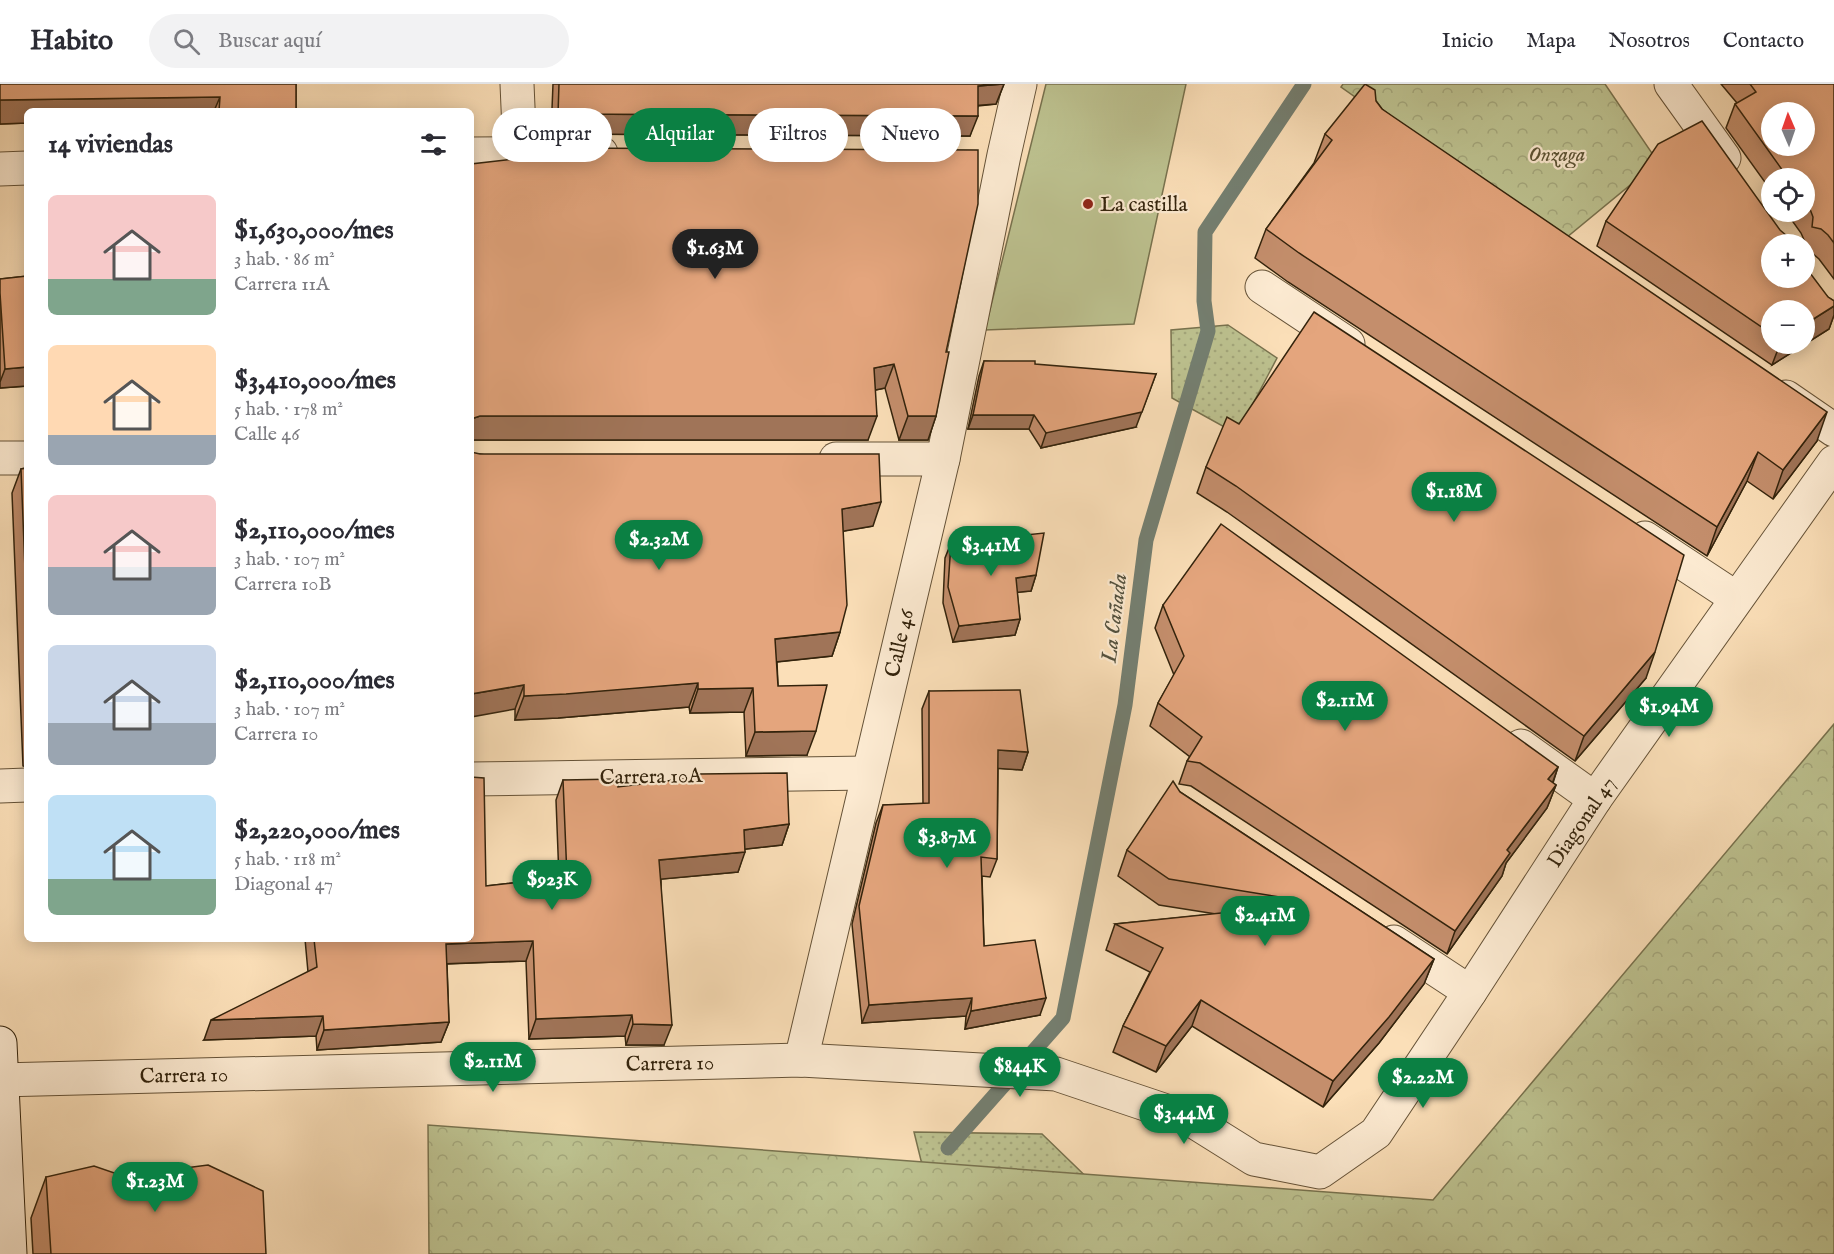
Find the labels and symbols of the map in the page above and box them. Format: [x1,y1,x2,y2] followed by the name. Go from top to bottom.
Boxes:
[1761,102,1815,156] north arrow
[1529,142,1585,169] park label: Onzaga
[1100,192,1188,219] place label: La castilla
[1081,197,1095,211] marker: La castilla
[666,229,764,280] pin: $1.63M
[1405,472,1503,523] pin: $1.18M
[610,520,708,571] pin: $2.32M
[942,526,1040,577] pin: $3.41M
[1095,572,1134,666] water label: La Cañada
[880,606,922,680] street label: Calle 46
[1296,681,1394,732] pin: $2.11M
[1620,687,1718,738] pin: $1.94M
[599,763,703,792] street label: Carrera 10A
[1542,772,1623,874] street label: Diagonal 47
[898,818,996,869] pin: $3.87M
[510,860,594,911] pin: $923K
[1216,896,1314,947] pin: $2.41M
[444,1042,542,1093] pin: $2.11M
[978,1047,1062,1098] pin: $844K
[626,1050,715,1079] street label: Carrera 10
[1374,1058,1472,1109] pin: $2.22M
[140,1062,229,1091] street label: Carrera 10
[1135,1094,1233,1145] pin: $3.44M
[106,1162,204,1213] pin: $1.23M

